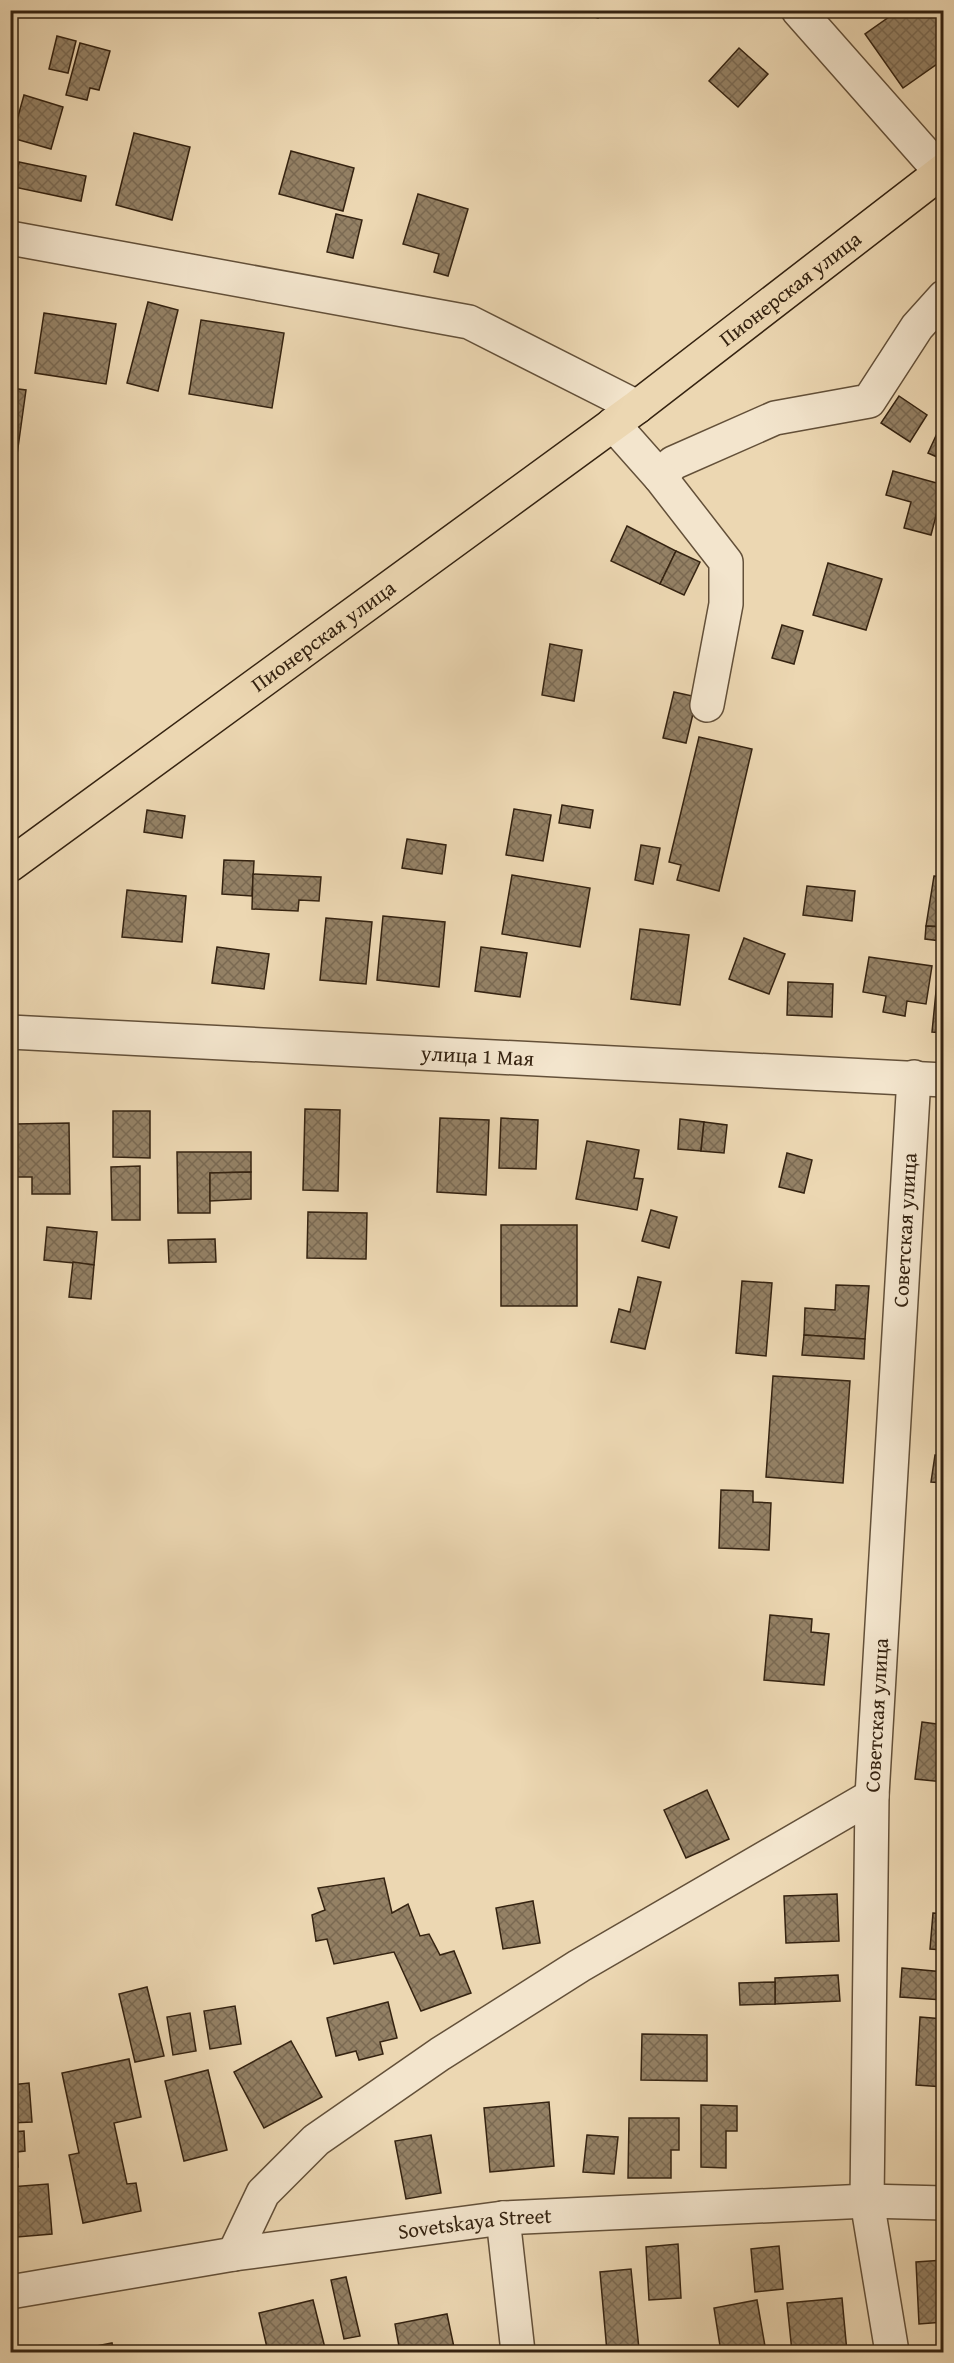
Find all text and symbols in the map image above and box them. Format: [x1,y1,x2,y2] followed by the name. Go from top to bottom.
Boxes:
[712,223,868,353] street label: Пионерская улица
[244,572,402,699] street label: Пионерская улица
[419,1037,535,1074] street label: улица 1 Мая
[885,1152,925,1308] street label: Советская улица
[856,1637,896,1793] street label: Советская улица
[396,2200,553,2247] street label: Sovetskaya Street

